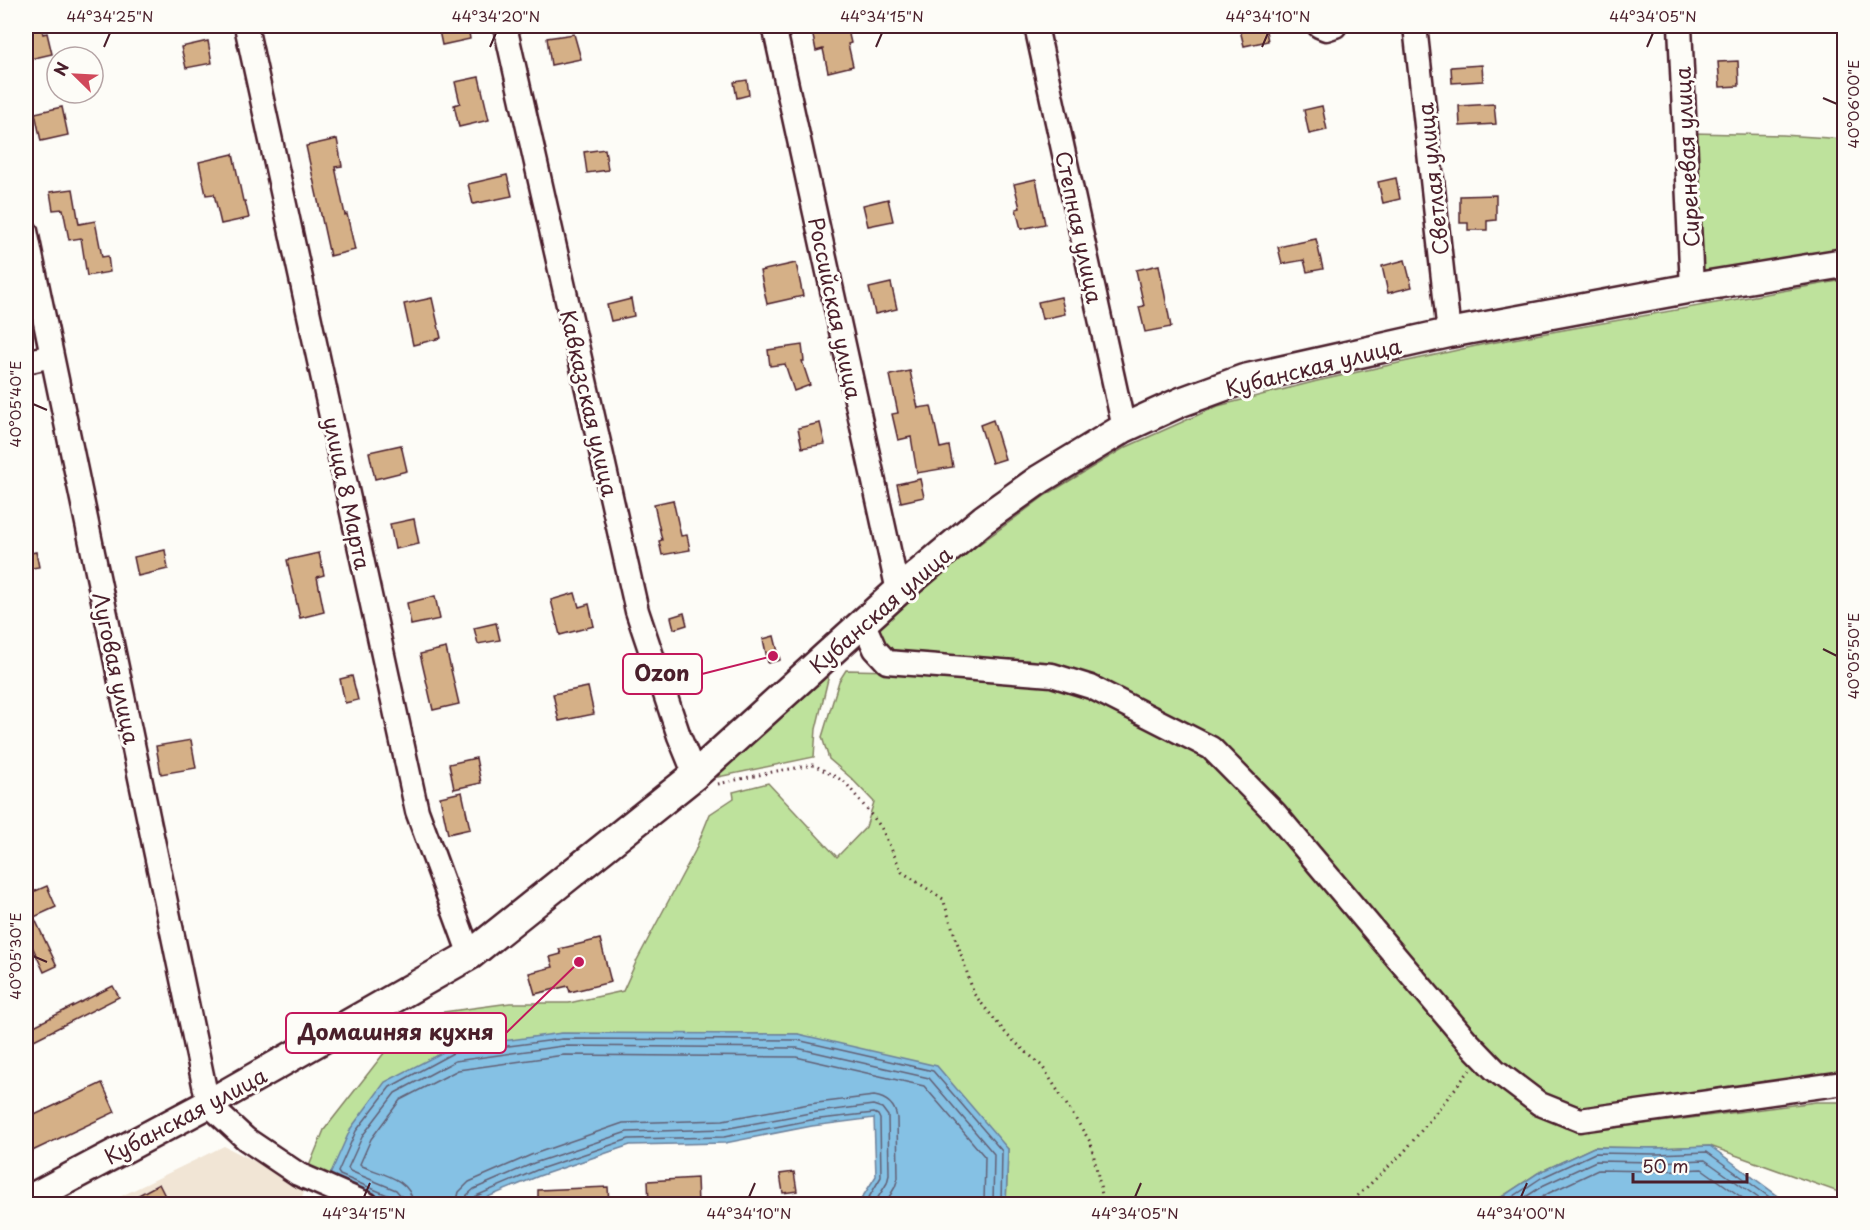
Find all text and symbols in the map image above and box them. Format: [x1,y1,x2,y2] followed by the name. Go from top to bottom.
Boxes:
[66,4,154,27] text: 44°34'25"N
[452,4,540,27] text: 44°34'20"N
[840,4,924,27] text: 44°34'15"N
[1226,4,1310,27] text: 44°34'10"N
[1609,4,1697,27] text: 44°34'05"N
[45,45,105,105] north arrow
[47,58,74,79] text: N
[1841,60,1864,149] text: 40°06'00"E
[1665,65,1707,248] street label: Сиреневая улица
[1408,100,1456,257] street label: Светлая улица
[1048,148,1112,307] street label: Степная улица
[801,214,871,403] street label: Российская улица
[553,307,627,500] street label: Кавказская улица
[1222,328,1405,403] street label: Кубанская улица
[3,360,26,448] text: 40°05'40"E
[316,414,380,573] street label: улица 8 Марта
[802,537,959,680] street label: Кубанская улица
[85,589,149,748] street label: Луговая улица
[1841,613,1864,699] text: 40°05'50"E
[623,654,702,694] callout: Ozon
[634,655,690,688] text: Ozon
[3,912,26,1000] text: 40°05'30"E
[286,1013,506,1053] callout: Домашняя кухня
[297,1014,494,1047] text: Домашняя кухня
[98,1058,273,1171] street label: Кубанская улица
[1633,1146,1747,1184] scale bar
[1642,1152,1689,1179] text: 50 m
[322,1201,406,1224] text: 44°34'15"N
[707,1201,791,1224] text: 44°34'10"N
[1091,1201,1179,1224] text: 44°34'05"N
[1477,1201,1565,1224] text: 44°34'00"N

